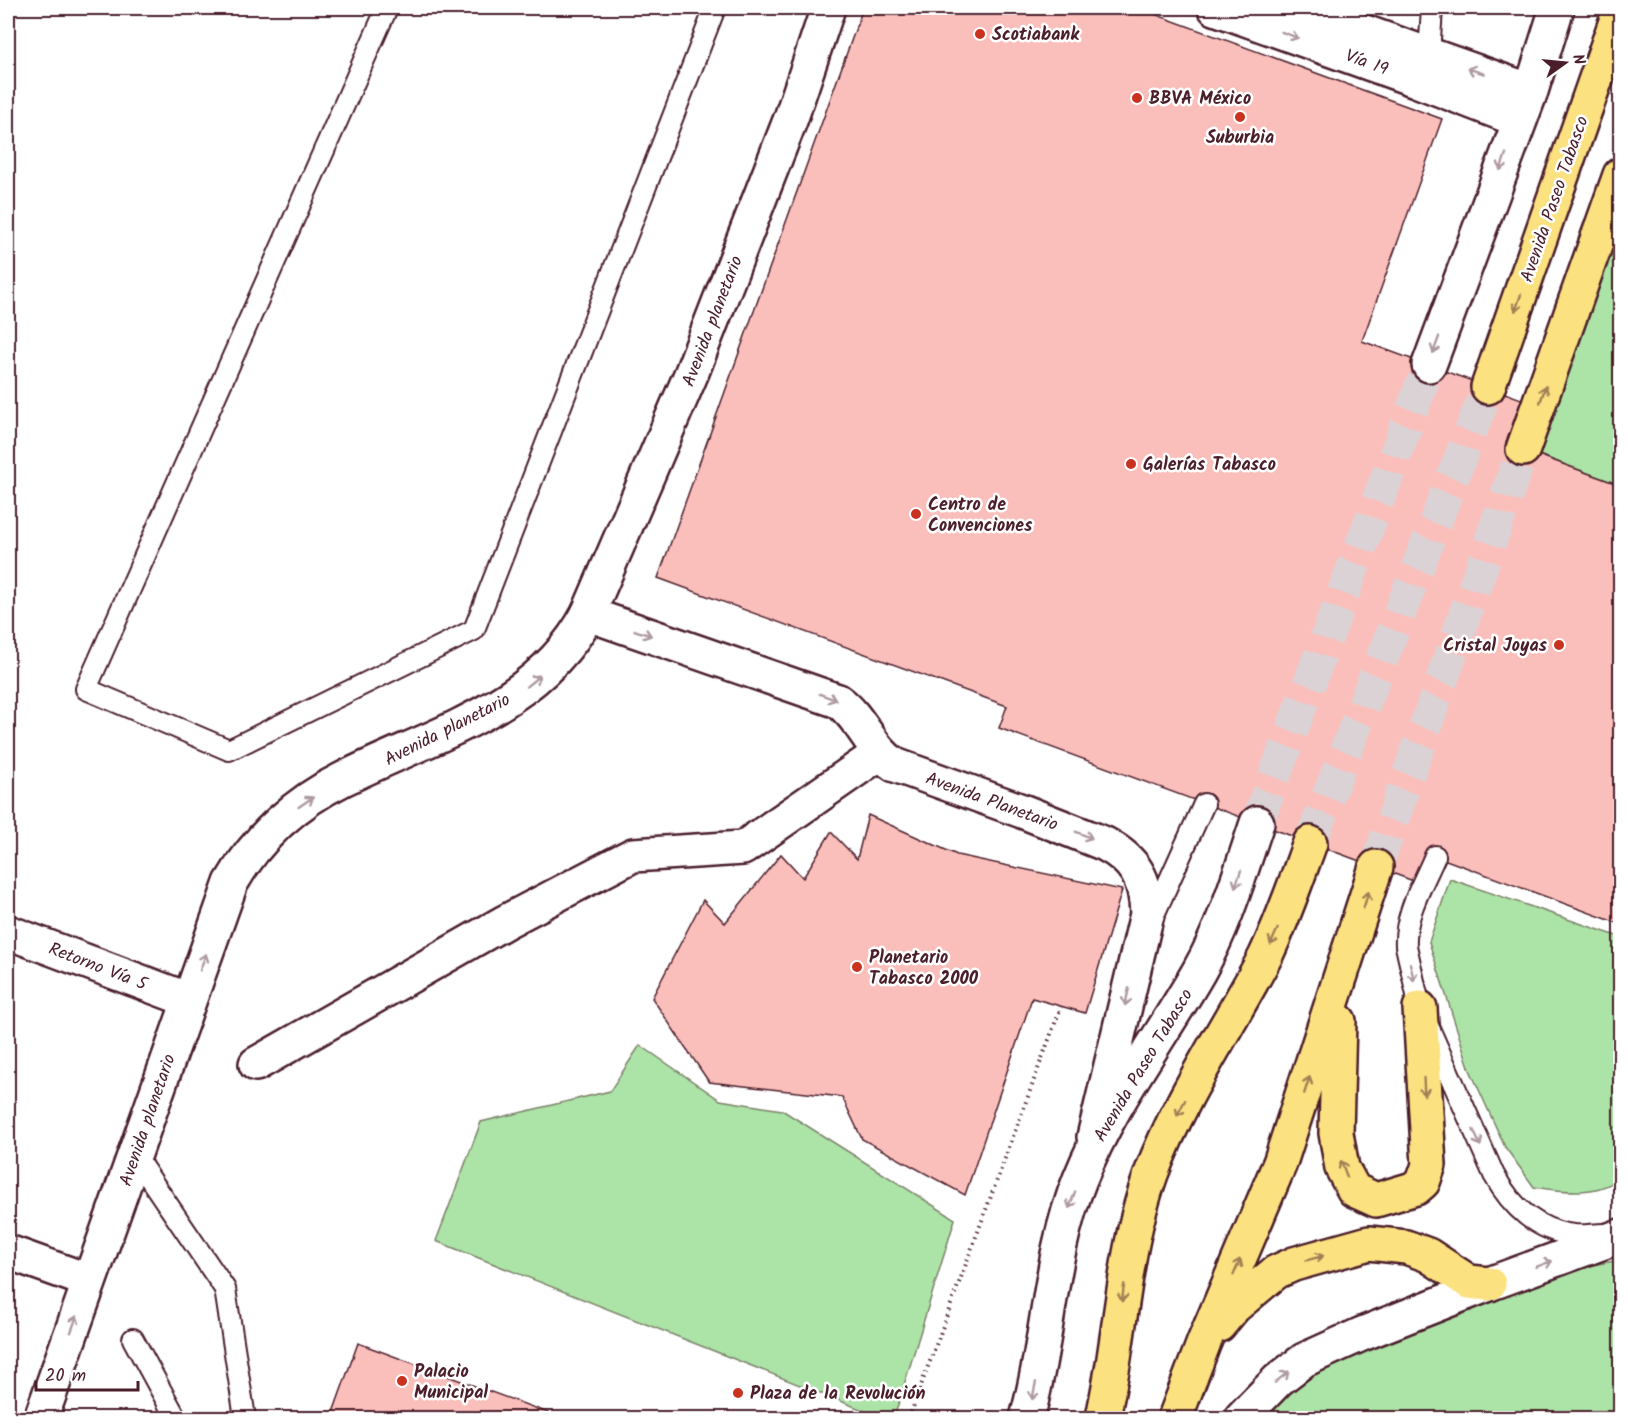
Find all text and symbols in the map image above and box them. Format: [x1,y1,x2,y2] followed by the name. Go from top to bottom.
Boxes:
[992,21,1080,50] place label: Scotiabank
[973,27,987,41] marker: Scotiabank
[1280,30,1299,41] one-way arrow
[1535,33,1595,93] north arrow
[1341,42,1392,85] street label: Vía 19
[1565,51,1591,68] text: N
[1467,65,1486,76] one-way arrow
[1149,85,1251,114] place label: BBVA México
[1130,91,1144,105] marker: BBVA México
[1233,110,1247,124] marker: Suburbia
[1513,112,1598,287] street label: Avenida Paseo Tabasco
[1206,124,1274,153] place label: Suburbia
[1497,152,1508,171] one-way arrow
[675,252,752,391] street label: Avenida planetario
[1511,293,1522,312] one-way arrow
[1430,335,1441,354] one-way arrow
[1538,385,1549,404] one-way arrow
[1143,451,1276,480] place label: Galerías Tabasco
[1124,457,1138,471] marker: Galerías Tabasco
[928,491,1033,541] place label: Centro de Convenciones
[909,507,923,521] marker: Centro de Convenciones
[633,629,652,640] one-way arrow
[1443,632,1548,661] place label: Cristal Joyas
[1552,638,1566,652] marker: Cristal Joyas
[525,674,540,688] one-way arrow
[380,686,516,775] street label: Avenida planetario
[818,692,836,703] one-way arrow
[921,765,1062,840] street label: Avenida Planetario
[297,796,313,808] one-way arrow
[1074,831,1093,842] one-way arrow
[1231,869,1242,887] one-way arrow
[1361,891,1372,910] one-way arrow
[1268,927,1279,945] one-way arrow
[44,935,152,1000] street label: Retorno Vía 5
[869,944,979,994] place label: Planetario Tabasco 2000
[198,953,209,972] one-way arrow
[850,960,864,974] marker: Planetario Tabasco 2000
[1407,962,1419,981] one-way arrow
[1087,984,1202,1148] street label: Avenida Paseo Tabasco
[1120,987,1132,1006] one-way arrow
[112,1050,185,1191] street label: Avenida planetario
[1302,1076,1313,1095] one-way arrow
[1419,1076,1430,1096] one-way arrow
[1175,1099,1187,1116] one-way arrow
[1472,1128,1484,1146] one-way arrow
[1338,1160,1349,1179] one-way arrow
[1066,1190,1077,1209] one-way arrow
[1305,1252,1324,1263] one-way arrow
[1534,1257,1553,1268] one-way arrow
[1232,1259,1243,1277] one-way arrow
[1117,1282,1128,1302] one-way arrow
[70,1315,81,1334] one-way arrow
[36,1354,138,1392] scale bar
[414,1358,488,1408] place label: Palacio Municipal
[45,1362,86,1391] text: 20 m
[1274,1371,1290,1384] one-way arrow
[395,1374,409,1388] marker: Palacio Municipal
[750,1380,925,1409] place label: Plaza de la Revolución
[1027,1381,1039,1400] one-way arrow
[731,1386,745,1400] marker: Plaza de la Revolución

